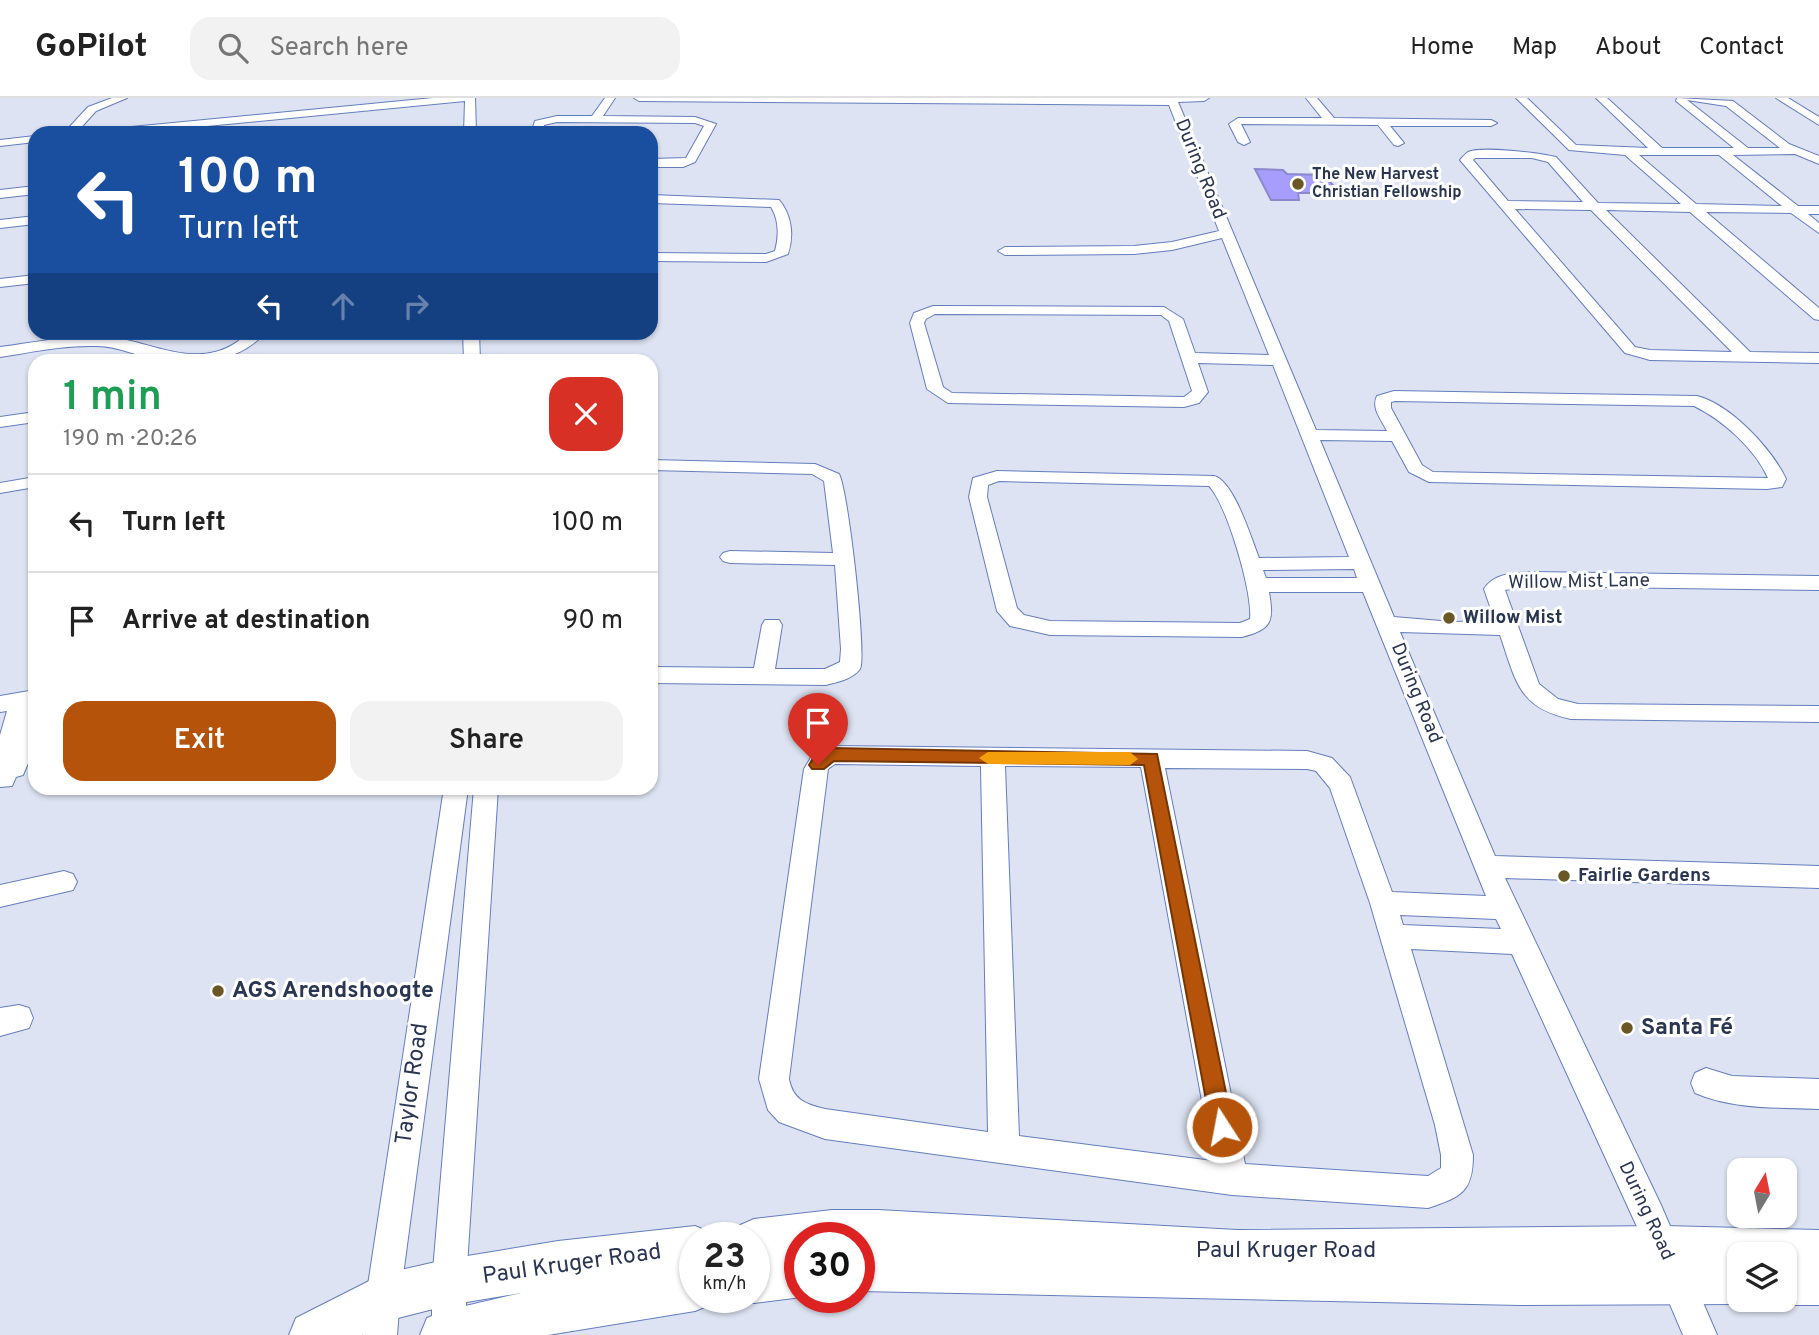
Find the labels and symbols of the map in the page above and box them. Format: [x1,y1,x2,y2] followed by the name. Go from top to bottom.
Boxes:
[1169,115,1231,223] street label: During Road
[1312,165,1462,203] place label: The New Harvest Christian Fellowship
[1290,176,1306,192] marker: The New Harvest Christian Fellowship
[1508,569,1650,595] street label: Willow Mist Lane
[1463,606,1562,630] place label: Willow Mist
[1441,610,1457,626] marker: Willow Mist
[1385,639,1447,747] street label: During Road
[788,693,848,765] pin
[1578,864,1711,888] place label: Fairlie Gardens
[1556,868,1572,884] marker: Fairlie Gardens
[232,977,434,1006] place label: AGS Arendshoogte
[210,983,226,999] marker: AGS Arendshoogte
[1641,1014,1733,1043] place label: Santa Fé
[1619,1020,1635,1036] marker: Santa Fé
[390,1021,436,1147] street label: Taylor Road
[1185,1090,1259,1164] position arrow
[1613,1158,1679,1264] street label: During Road
[1727,1158,1797,1228] north arrow
[784,1222,875,1313] speed limit sign: 30
[1196,1237,1376,1266] street label: Paul Kruger Road
[481,1238,663,1292] street label: Paul Kruger Road

